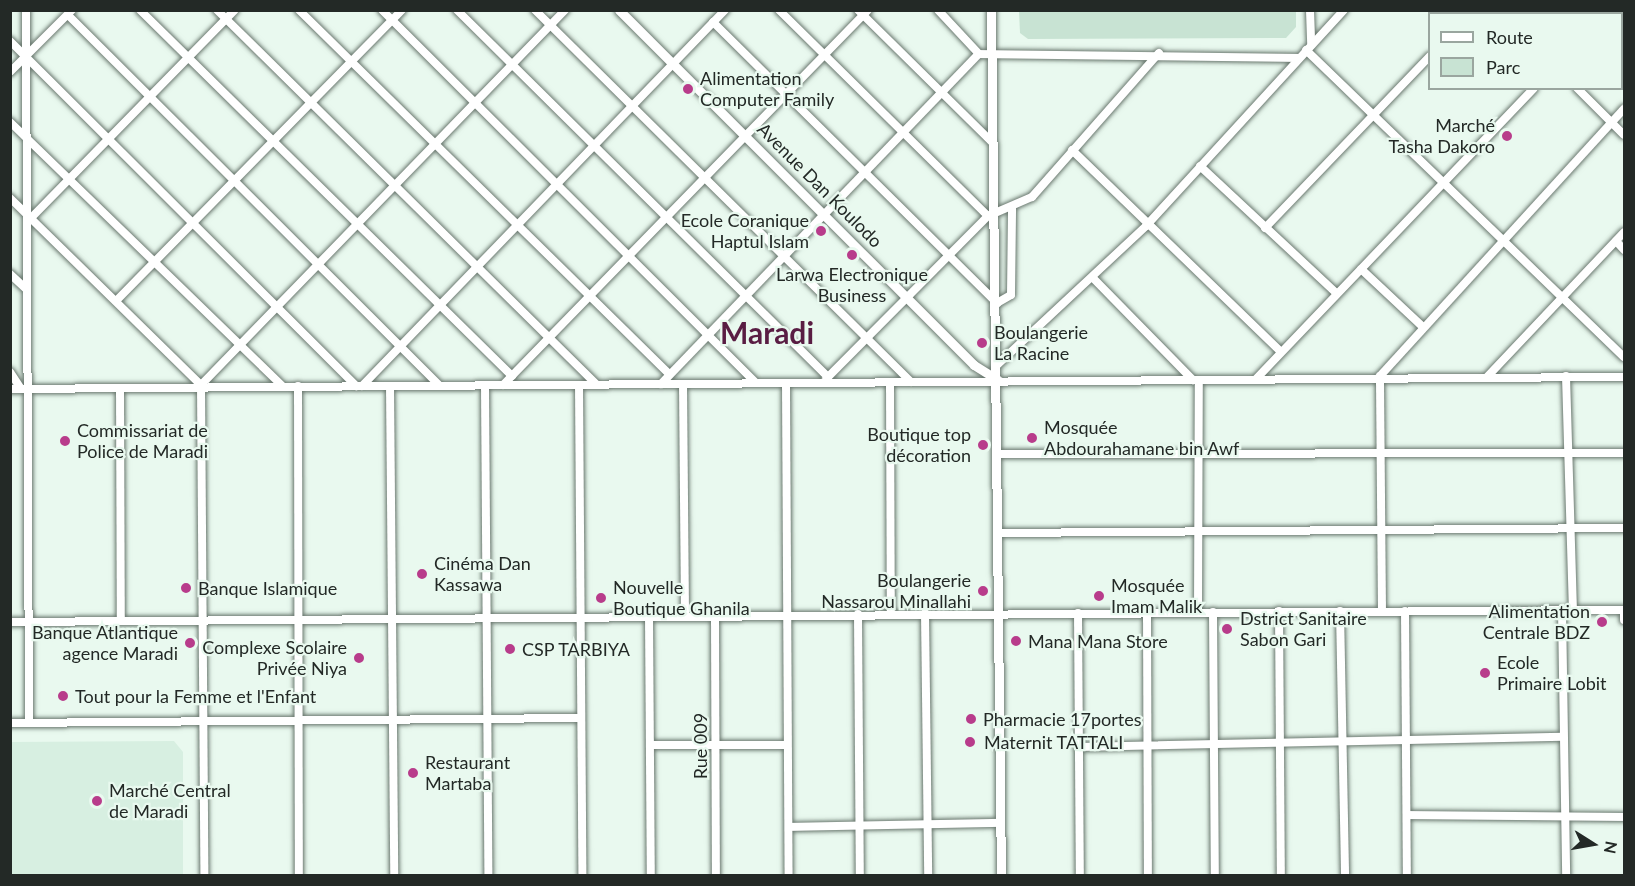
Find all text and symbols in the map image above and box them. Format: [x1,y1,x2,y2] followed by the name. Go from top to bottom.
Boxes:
[1428,12,1623,90] legend
[1486,26,1533,48] text: Route
[1486,56,1520,78] text: Parc
[700,68,835,110] place label: Alimentation Computer Family
[681,82,695,96] marker: Alimentation Computer Family
[1388,115,1495,158] place label: Marché Tasha Dakoro
[753,118,887,252] street label: Avenue Dan Koulodo
[1500,129,1514,143] marker: Marché Tasha Dakoro
[681,210,809,252] place label: Ecole Coranique Haptul Islam
[814,224,828,238] marker: Ecole Coranique Haptul Islam
[845,248,859,262] marker: Larwa Electronique Business
[776,264,928,306] place label: Larwa Electronique Business
[720,314,814,350] district label: Maradi
[994,322,1088,364] place label: Boulangerie La Racine
[975,336,989,350] marker: Boulangerie La Racine
[1044,417,1240,460] place label: Mosquée Abdourahamane bin Awf
[77,420,208,462] place label: Commissariat de Police de Maradi
[867,424,971,466] place label: Boutique top décoration
[1025,431,1039,445] marker: Mosquée Abdourahamane bin Awf
[58,434,72,448] marker: Commissariat de Police de Maradi
[976,438,990,452] marker: Boutique top décoration
[434,553,531,596] place label: Cinéma Dan Kassawa
[415,567,429,581] marker: Cinéma Dan Kassawa
[821,570,971,612] place label: Boulangerie Nassarou Minallahi
[1111,575,1202,618] place label: Mosquée Imam Malik
[198,577,337,599] place label: Banque Islamique
[613,577,750,620] place label: Nouvelle Boutique Ghanila
[179,581,193,595] marker: Banque Islamique
[976,584,990,598] marker: Boulangerie Nassarou Minallahi
[1092,589,1106,603] marker: Mosquée Imam Malik
[594,591,608,605] marker: Nouvelle Boutique Ghanila
[1483,601,1590,644] place label: Alimentation Centrale BDZ
[1240,608,1367,650] place label: Dstrict Sanitaire Sabon Gari
[1595,615,1609,629] marker: Alimentation Centrale BDZ
[1218,620,1236,638] marker: Dstrict Sanitaire Sabon Gari
[31,622,178,664] place label: Banque Atlantique agence Maradi
[1028,630,1168,652] place label: Mana Mana Store
[1009,634,1023,648] marker: Mana Mana Store
[183,636,197,650] marker: Banque Atlantique agence Maradi
[202,637,347,680] place label: Complexe Scolaire Privée Niya
[522,638,631,660] place label: CSP TARBIYA
[503,642,517,656] marker: CSP TARBIYA
[352,651,366,665] marker: Complexe Scolaire Privée Niya
[1497,652,1607,694] place label: Ecole Primaire Lobit
[1478,666,1492,680] marker: Ecole Primaire Lobit
[75,685,317,707] place label: Tout pour la Femme et l'Enfant
[56,689,70,703] marker: Tout pour la Femme et l'Enfant
[983,708,1142,730] place label: Pharmacie 17portes
[964,712,978,726] marker: Pharmacie 17portes
[689,713,711,779] street label: Rue 009
[984,731,1124,753] place label: Maternit TATTALI
[961,733,979,751] marker: Maternit TATTALI
[425,752,510,795] place label: Restaurant Martaba
[406,766,420,780] marker: Restaurant Martaba
[109,780,231,822] place label: Marché Central de Maradi
[90,794,104,808] marker: Marché Central de Maradi
[1563,814,1623,874] north arrow
[1601,840,1622,855] text: N

